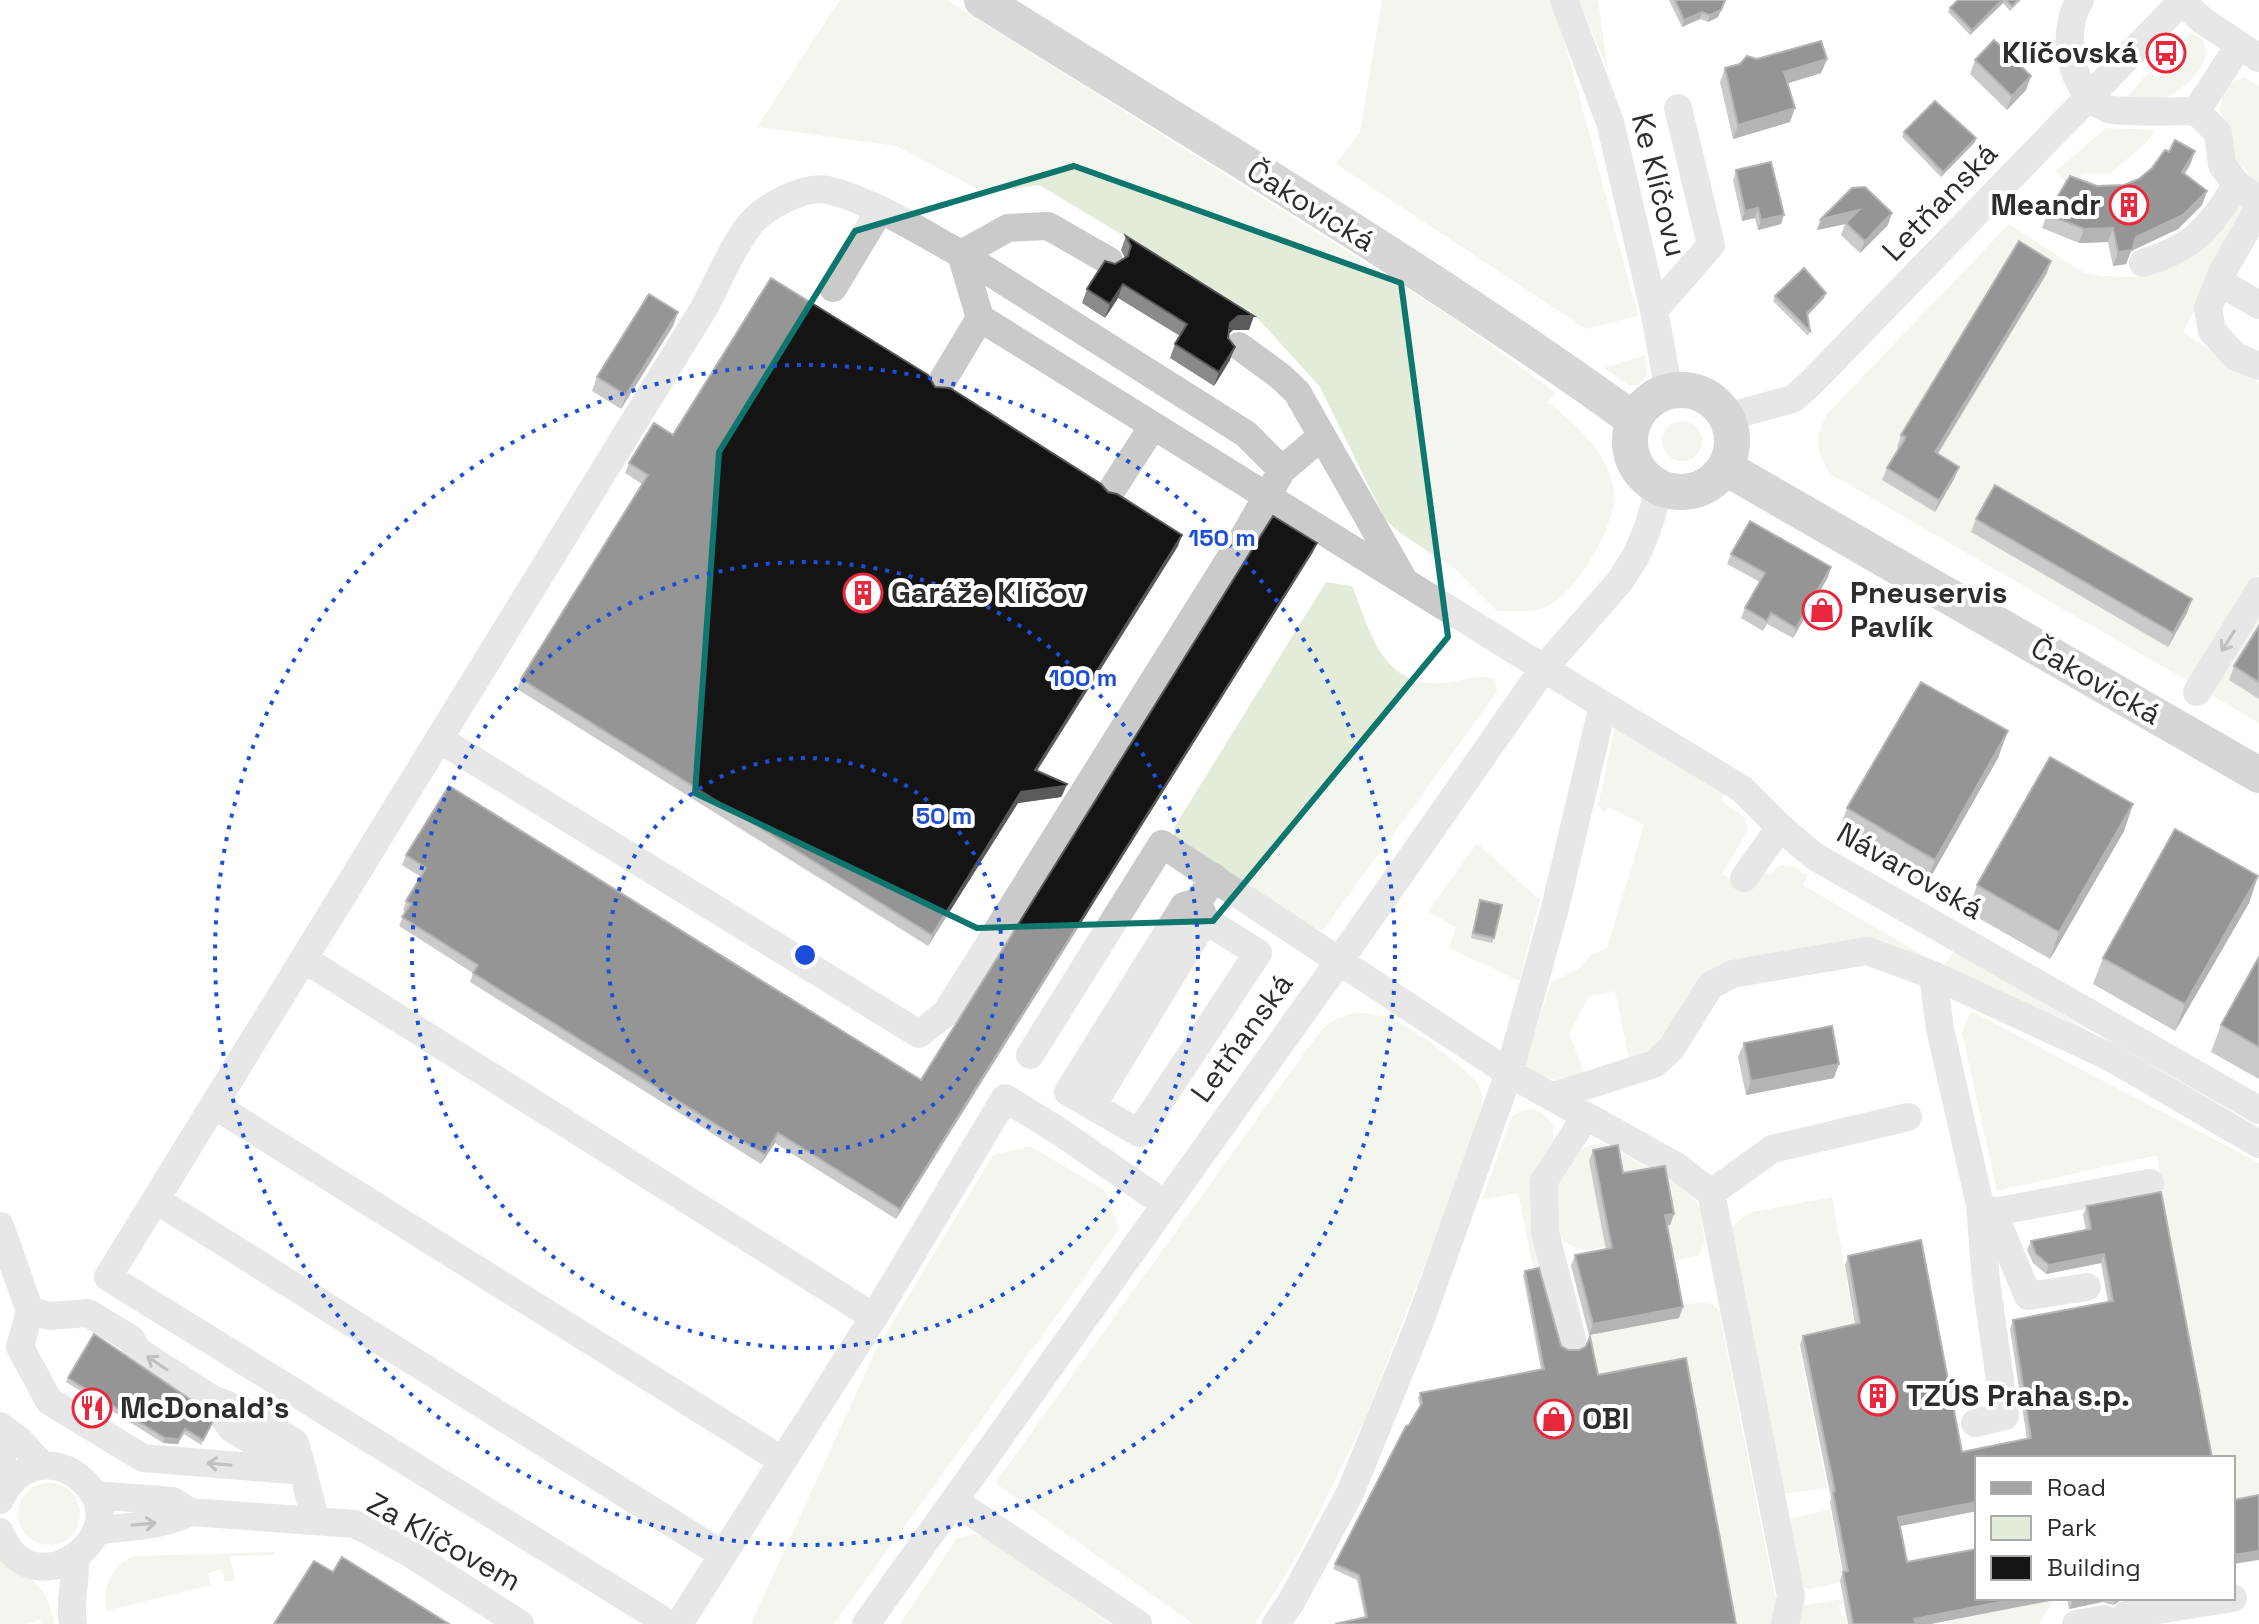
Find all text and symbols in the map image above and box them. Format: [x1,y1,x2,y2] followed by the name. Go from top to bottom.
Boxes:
[2145,32,2187,74] bus stop icon: Klíčovská
[2002,33,2138,72] place label: Klíčovská
[1623,109,1696,261] street label: Ke Klíčovu
[1873,134,2006,269] street label: Letňanská
[1240,151,1383,260] street label: Čakovická
[2108,184,2150,226] building icon: Meandr
[1990,185,2101,224] place label: Meandr
[1188,522,1256,553] text: 150 m
[842,572,884,614] building icon: Garáže Klíčov
[891,573,1084,612] place label: Garáže Klíčov
[1850,573,2007,646] place label: Pneuservis Pavlík
[1801,589,1843,631] shop icon: Pneuservis Pavlík
[2024,628,2168,734] street label: Čakovická
[2219,630,2236,652] one-way arrow
[1049,662,1117,693] text: 100 m
[916,800,972,831] text: 50 m
[1830,813,1990,928] street label: Návarovská
[791,941,819,969] centre of rings
[1182,966,1301,1110] street label: Letňanská
[146,1355,168,1371] one-way arrow
[1857,1375,1899,1417] building icon: TZÚS Praha s.p.
[1906,1376,2130,1415] place label: TZÚS Praha s.p.
[71,1387,113,1429] restaurant icon: McDonald's
[120,1388,290,1427] place label: McDonald's
[1533,1398,1575,1440] shop icon: OBI
[1582,1399,1629,1438] place label: OBI
[206,1456,233,1471] one-way arrow
[1975,1456,2235,1600] legend
[2047,1472,2106,1503] text: Road
[360,1483,528,1600] street label: Za Klíčovem
[2047,1512,2097,1543] text: Park
[130,1516,157,1531] one-way arrow
[2047,1552,2141,1583] text: Building

